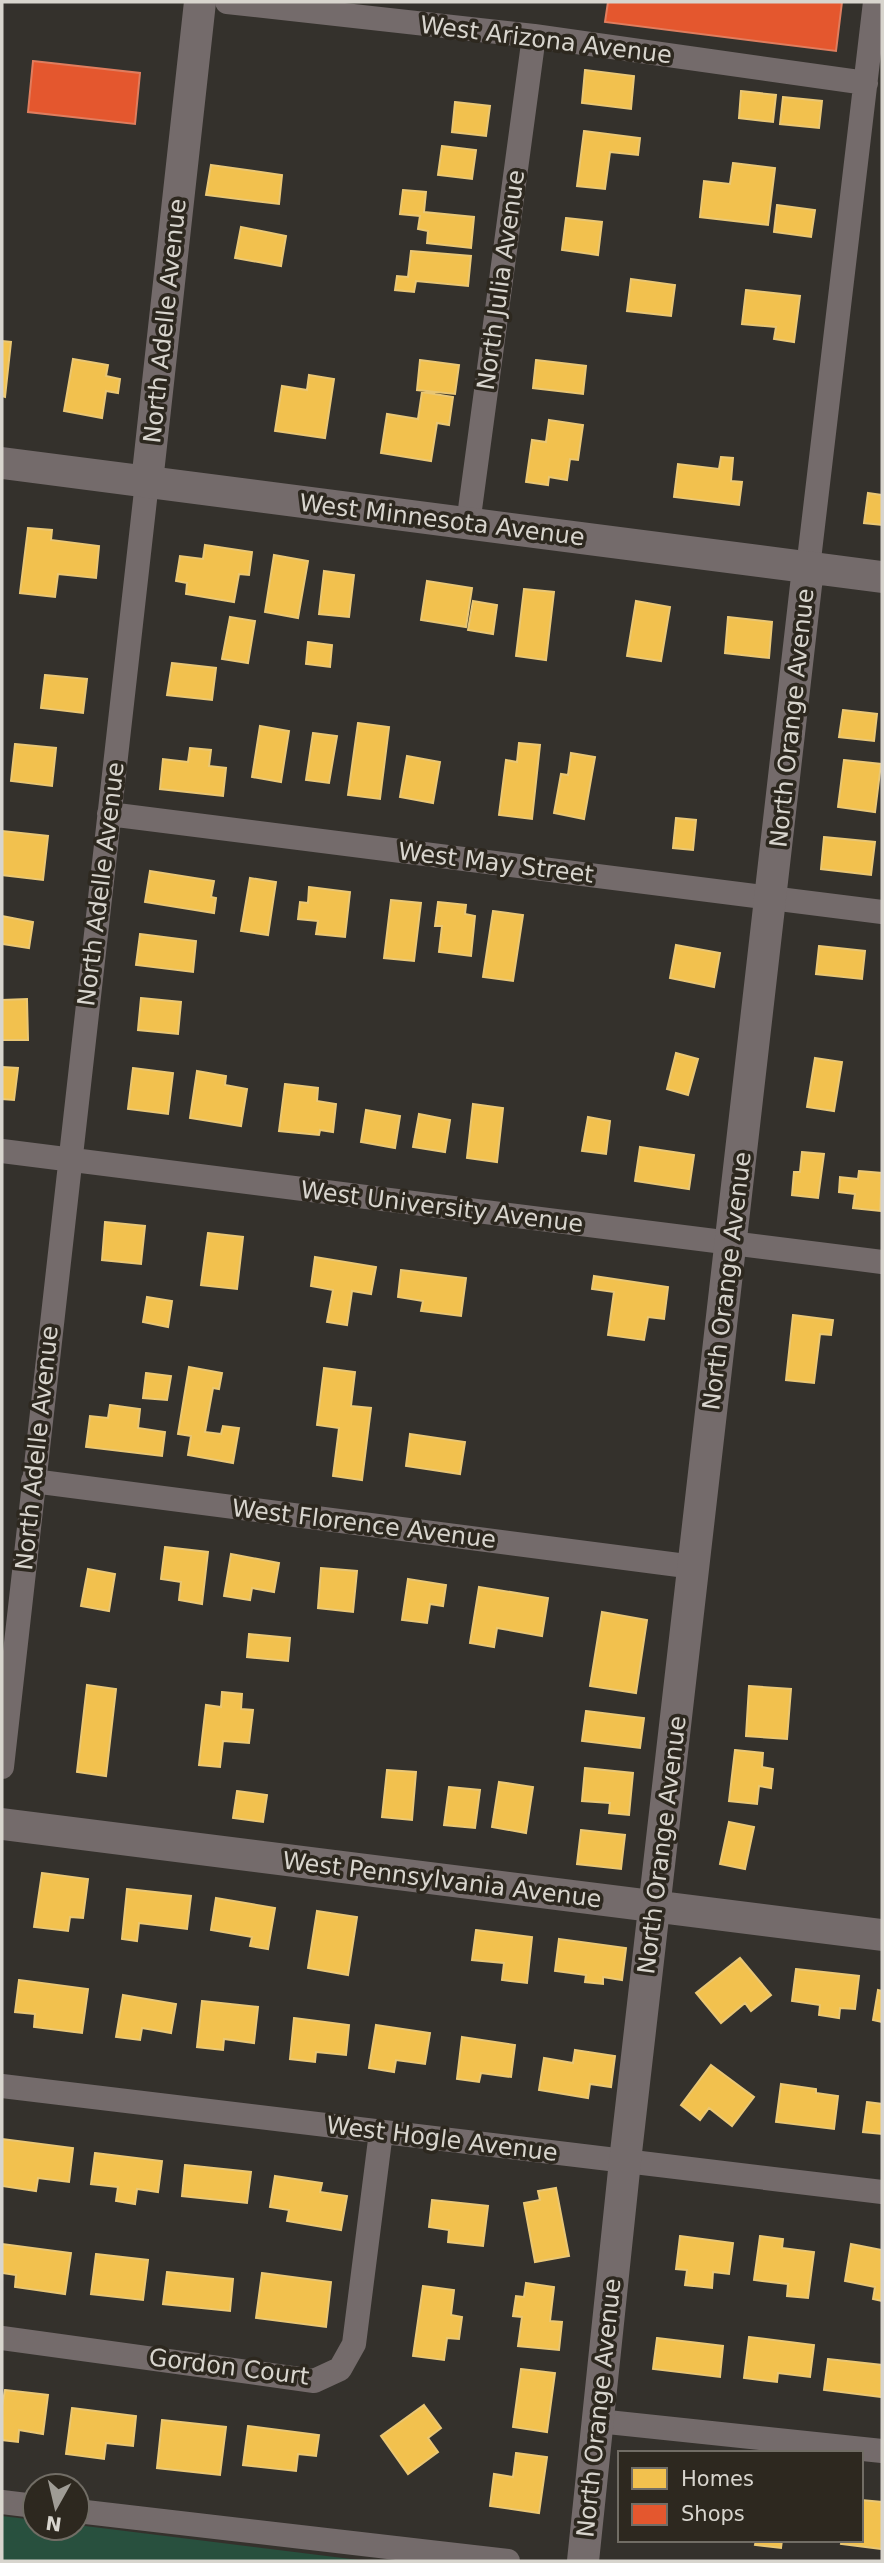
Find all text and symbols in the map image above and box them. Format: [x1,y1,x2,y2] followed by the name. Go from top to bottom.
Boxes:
[418,11,674,69] street label: West Arizona Avenue
[472,168,530,392] street label: North Julia Avenue
[138,197,192,445] street label: North Adelle Avenue
[298,489,586,551] street label: West Minnesota Avenue
[764,587,820,849] street label: North Orange Avenue
[72,760,130,1008] street label: North Adelle Avenue
[397,837,595,889] street label: West May Street
[697,1150,757,1412] street label: North Orange Avenue
[299,1176,585,1238] street label: West University Avenue
[10,1324,64,1572] street label: North Adelle Avenue
[230,1494,498,1554] street label: West Florence Avenue
[632,1714,692,1976] street label: North Orange Avenue
[281,1847,603,1913] street label: West Pennsylvania Avenue
[325,2111,559,2167] street label: West Hogle Avenue
[571,2277,627,2539] street label: North Orange Avenue
[147,2343,311,2391] street label: Gordon Court
[618,2451,863,2542] legend
[681,2467,754,2491] text: Homes
[21,2472,91,2542] north arrow
[681,2502,745,2526] text: Shops
[44,2512,63,2536] text: N

